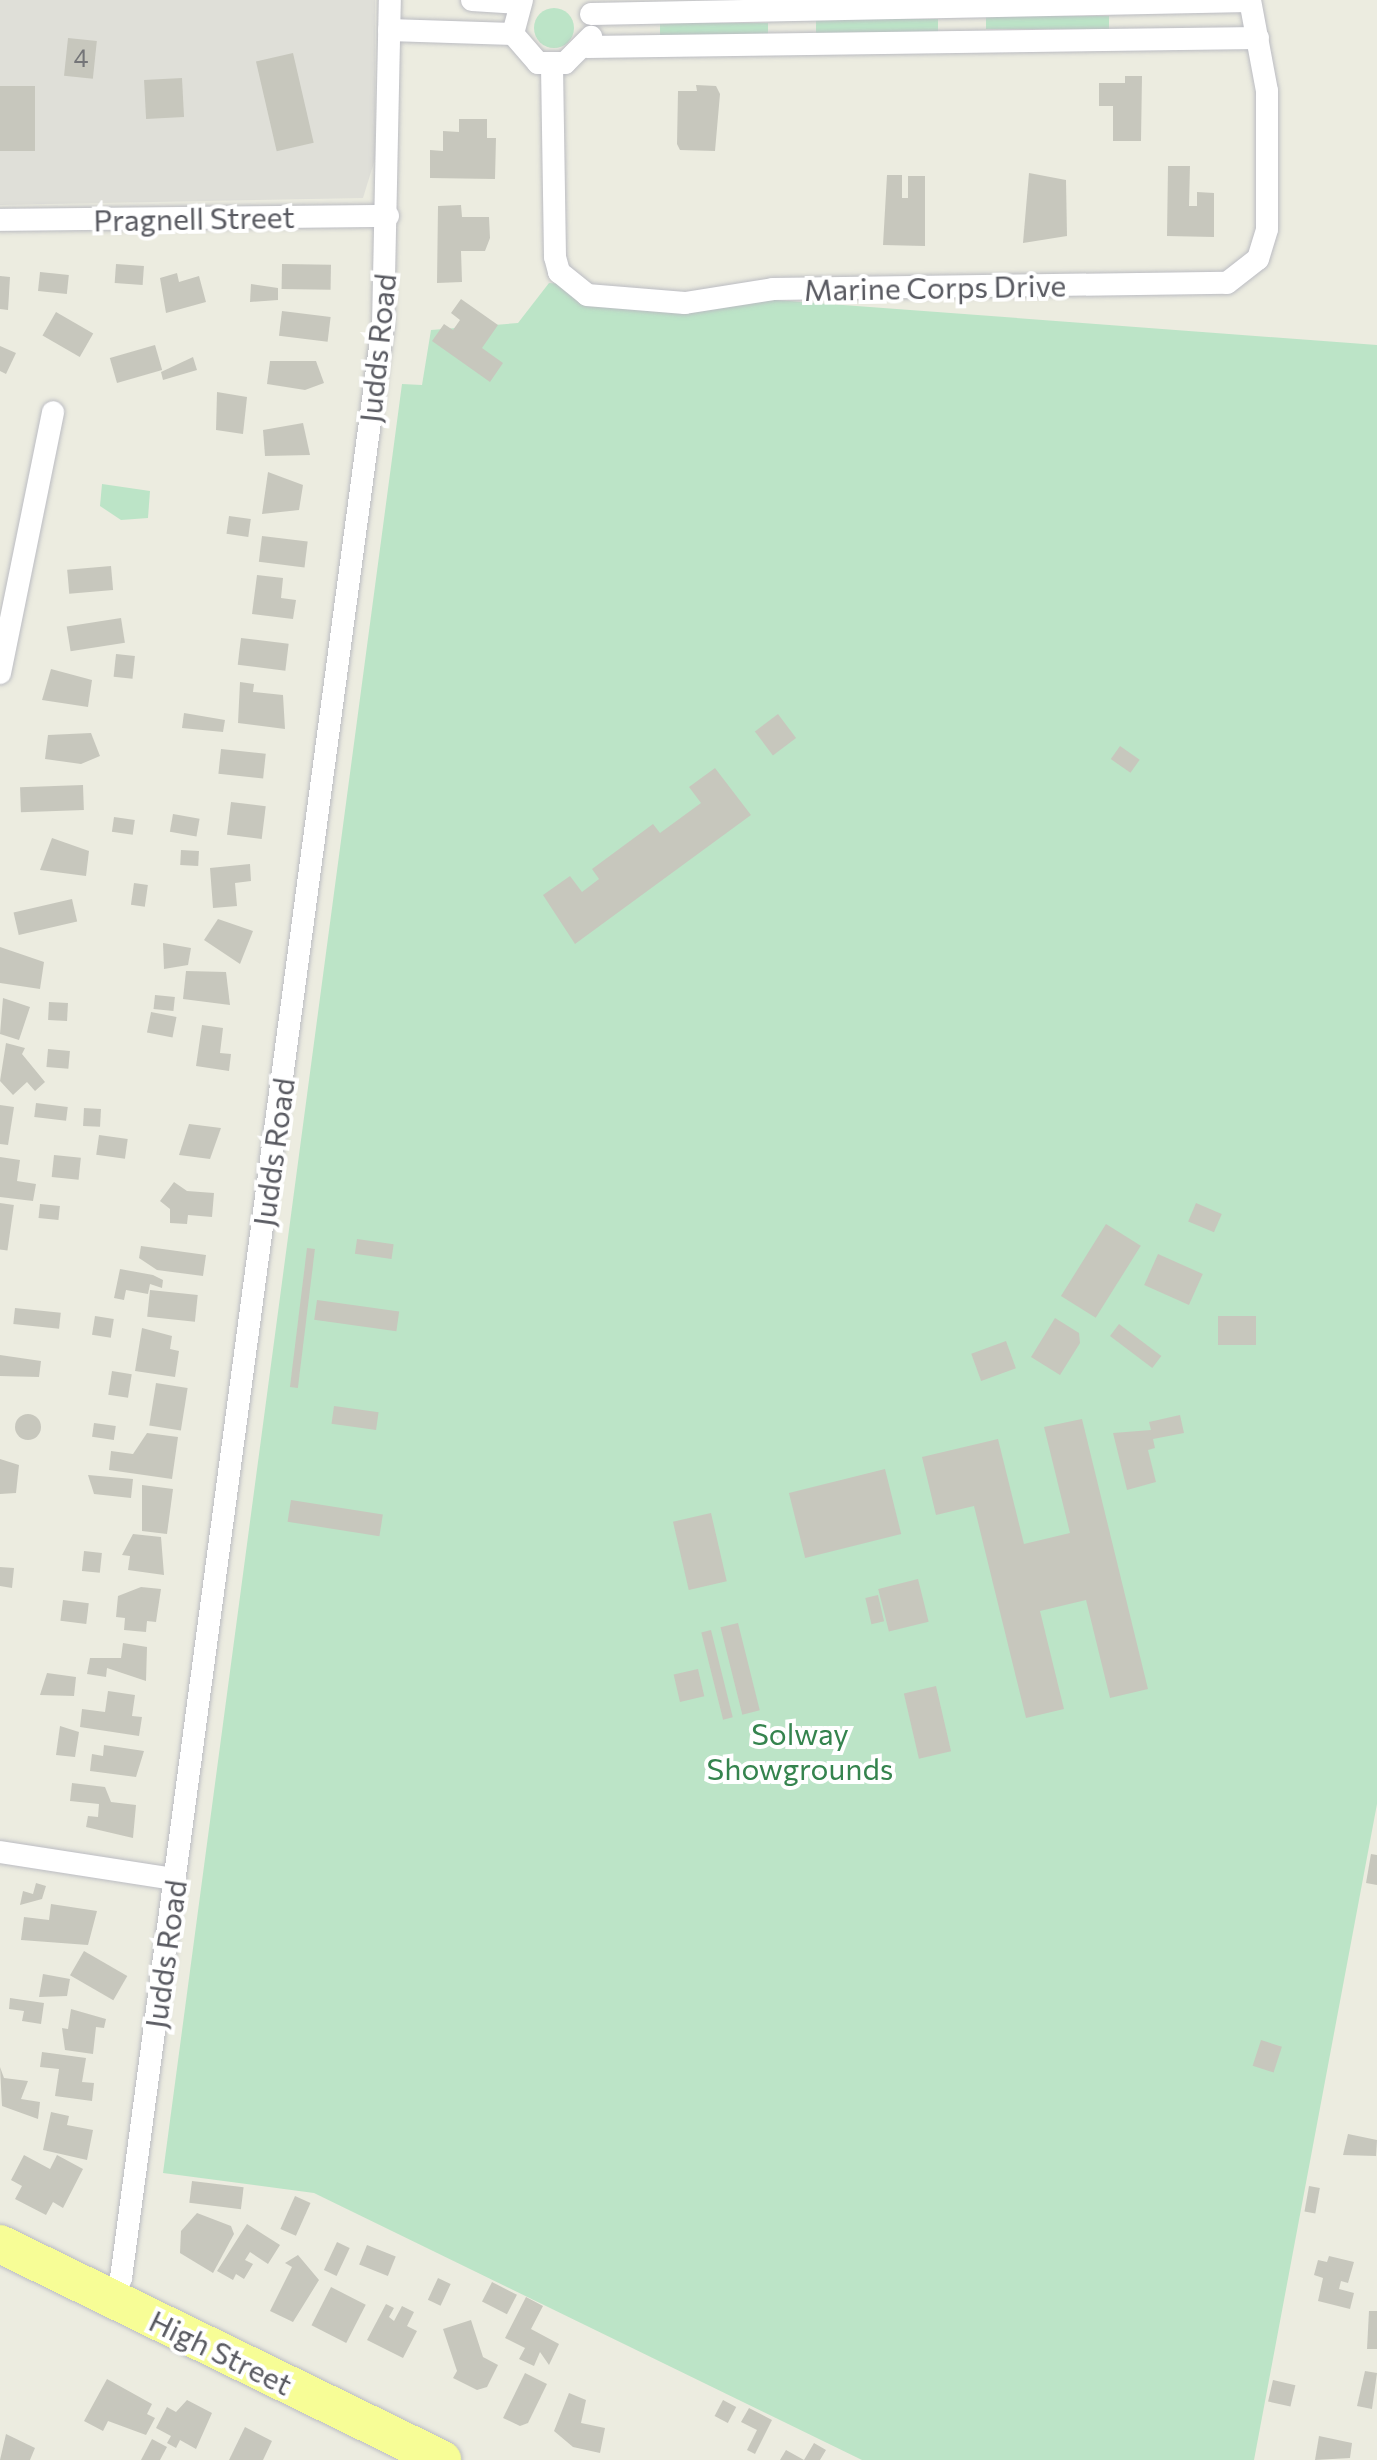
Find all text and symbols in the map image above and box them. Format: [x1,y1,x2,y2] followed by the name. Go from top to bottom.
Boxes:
[74,42,88,72] house number: 4
[93,198,295,238] street label: Pragnell Street
[804,267,1066,307] street label: Marine Corps Drive
[351,272,403,424] street label: Judds Road
[245,1075,301,1229] street label: Judds Road
[707,1715,893,1786] park label: Solway Showgrounds
[137,1877,193,2031] street label: Judds Road
[144,2302,298,2402] street label: High Street

